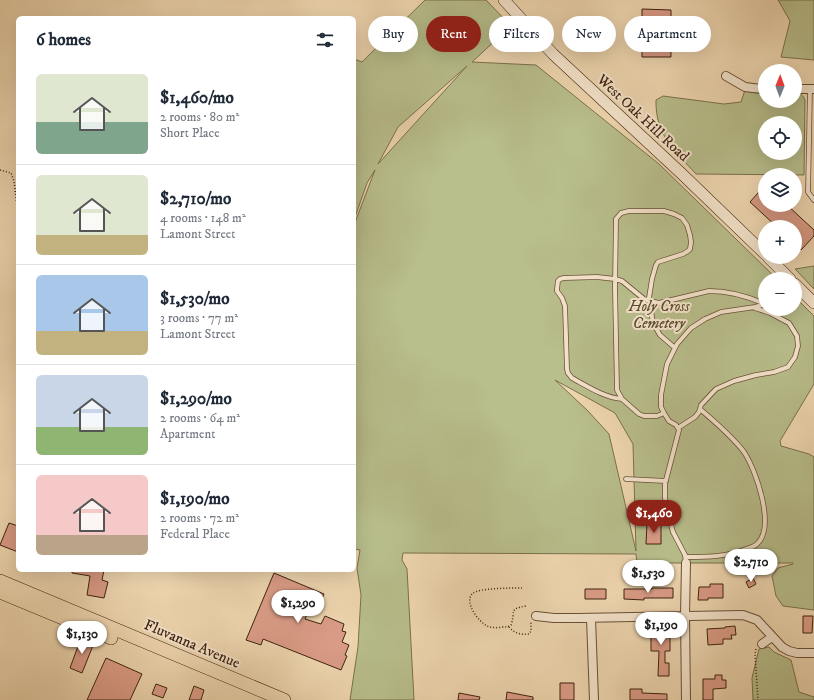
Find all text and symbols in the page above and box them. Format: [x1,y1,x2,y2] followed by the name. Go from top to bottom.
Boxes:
[368,16,418,52] chip: Buy
[426,16,481,52] chip: Rent
[489,16,554,52] chip: Filters
[562,16,616,52] chip: New
[624,16,711,52] chip: Apartment
[36,29,91,51] text: 6 homes
[314,29,336,51] icon: filters
[758,64,802,108] north arrow
[758,64,802,316] map controls
[592,70,694,166] street label: West Oak Hill Road
[160,87,234,109] text: $1,460/mo
[68,90,116,138] icon: home
[160,109,239,125] text: 2 rooms · 80 m²
[758,116,802,160] button: locate
[160,125,220,141] text: Short Place
[758,168,802,212] button: layers
[160,188,231,210] text: $2,710/mo
[68,191,116,239] icon: home
[160,210,246,226] text: 4 rooms · 148 m²
[758,220,802,264] button: +
[160,226,235,242] text: Lamont Street
[758,272,802,316] button: −
[160,288,229,310] text: $1,530/mo
[68,291,116,339] icon: home
[627,297,690,333] park label: Holy Cross Cemetery
[160,310,238,326] text: 3 rooms · 77 m²
[160,326,235,342] text: Lamont Street
[160,388,232,410] text: $1,290/mo
[68,391,116,439] icon: home
[160,410,240,426] text: 2 rooms · 64 m²
[160,426,215,442] text: Apartment
[160,488,230,510] text: $1,190/mo
[68,491,116,539] icon: home
[621,500,687,534] pin: $1,460
[636,505,672,521] text: $1,460
[160,510,239,526] text: 2 rooms · 72 m²
[160,526,230,542] text: Federal Place
[718,549,784,583] pin: $2,710
[734,554,768,570] text: $2,710
[615,560,681,594] pin: $1,530
[631,565,665,581] text: $1,530
[265,590,331,624] pin: $1,290
[280,595,316,611] text: $1,290
[628,612,694,646] pin: $1,190
[141,615,243,673] street label: Fluvanna Avenue
[644,617,678,633] text: $1,190
[49,621,115,655] pin: $1,130
[66,626,98,642] text: $1,130

